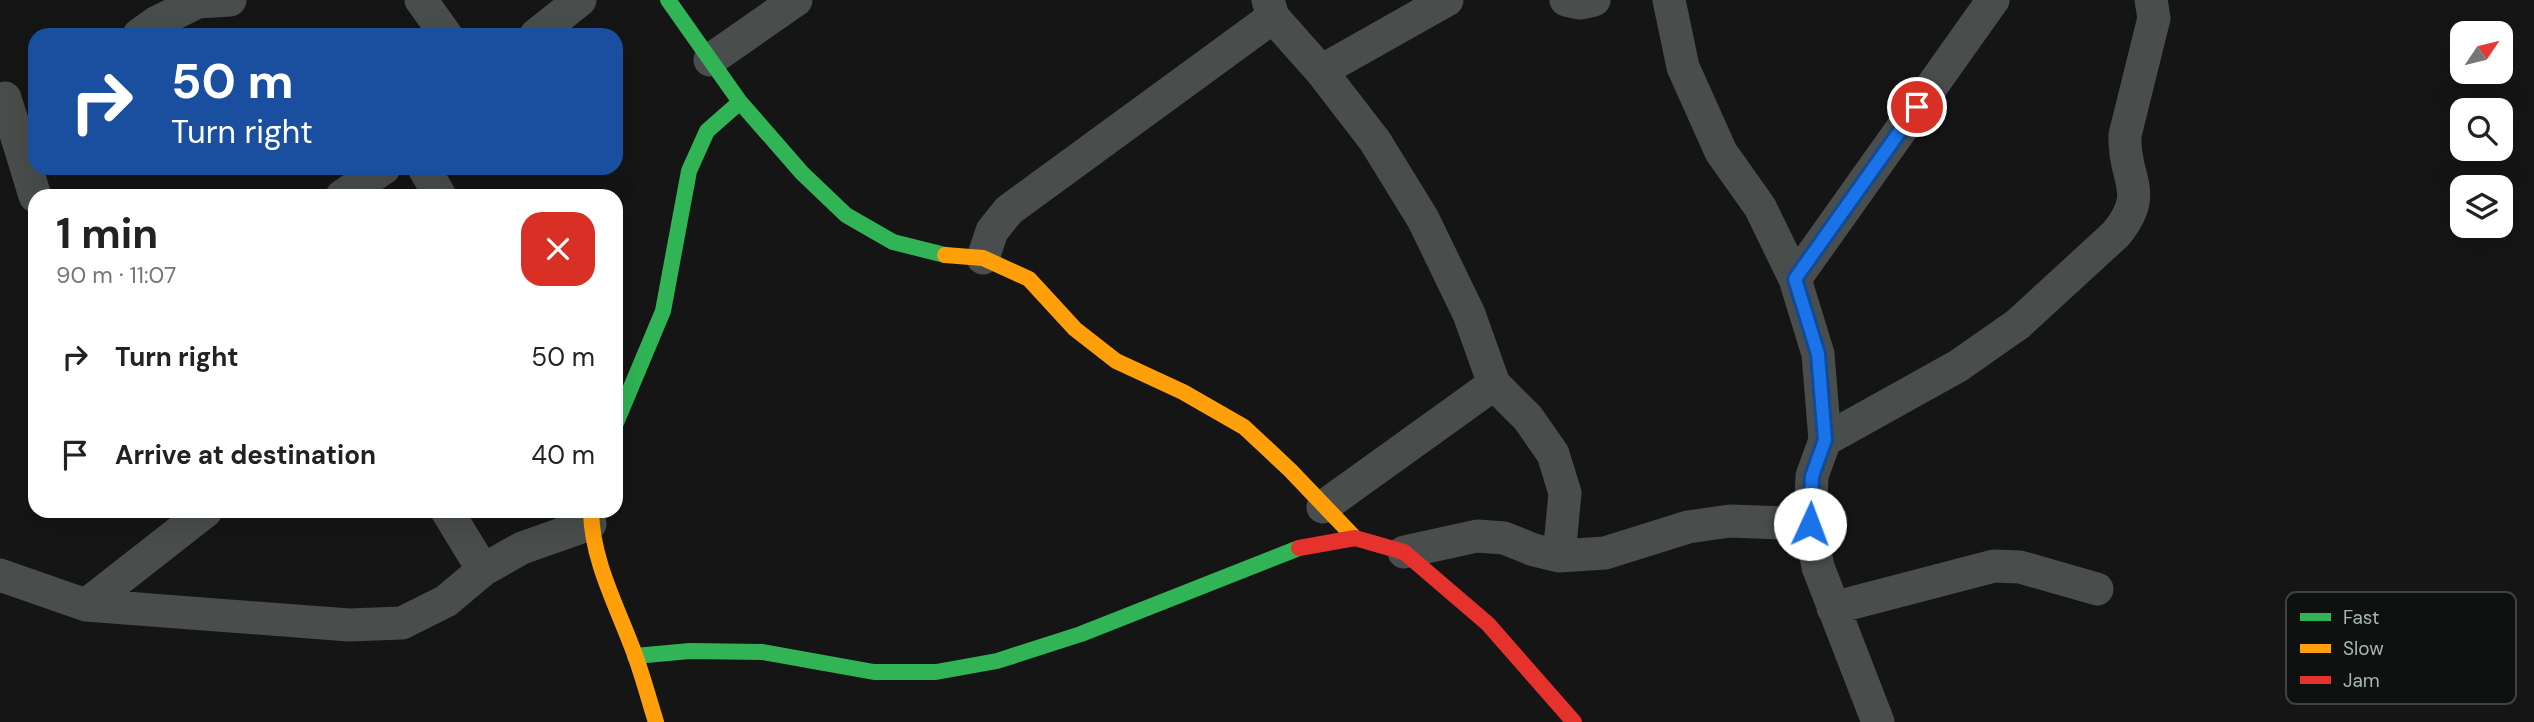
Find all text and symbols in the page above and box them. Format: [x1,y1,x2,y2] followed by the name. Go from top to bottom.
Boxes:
[2450,21,2513,84] north arrow
[2450,21,2513,238] map controls
[171,49,294,113] text: 50 m
[56,56,147,147] icon: right
[1887,77,1947,137] pin
[1898,88,1936,126] icon: arrive
[2450,98,2513,161] button: search
[171,111,313,153] text: Turn right
[2450,175,2513,238] button: layers
[56,206,158,261] text: 1 min
[521,212,595,286] button: close
[56,260,176,290] text: 90 m · 11:07
[56,338,94,376] icon: right
[115,340,239,374] text: Turn right
[531,340,595,374] text: 50 m
[56,436,94,474] icon: arrive
[115,438,376,472] text: Arrive at destination
[531,438,595,472] text: 40 m
[1773,487,1847,561] position arrow
[2286,592,2516,704] legend
[2343,605,2379,630] text: Fast
[2343,636,2384,661] text: Slow
[2343,668,2380,693] text: Jam

